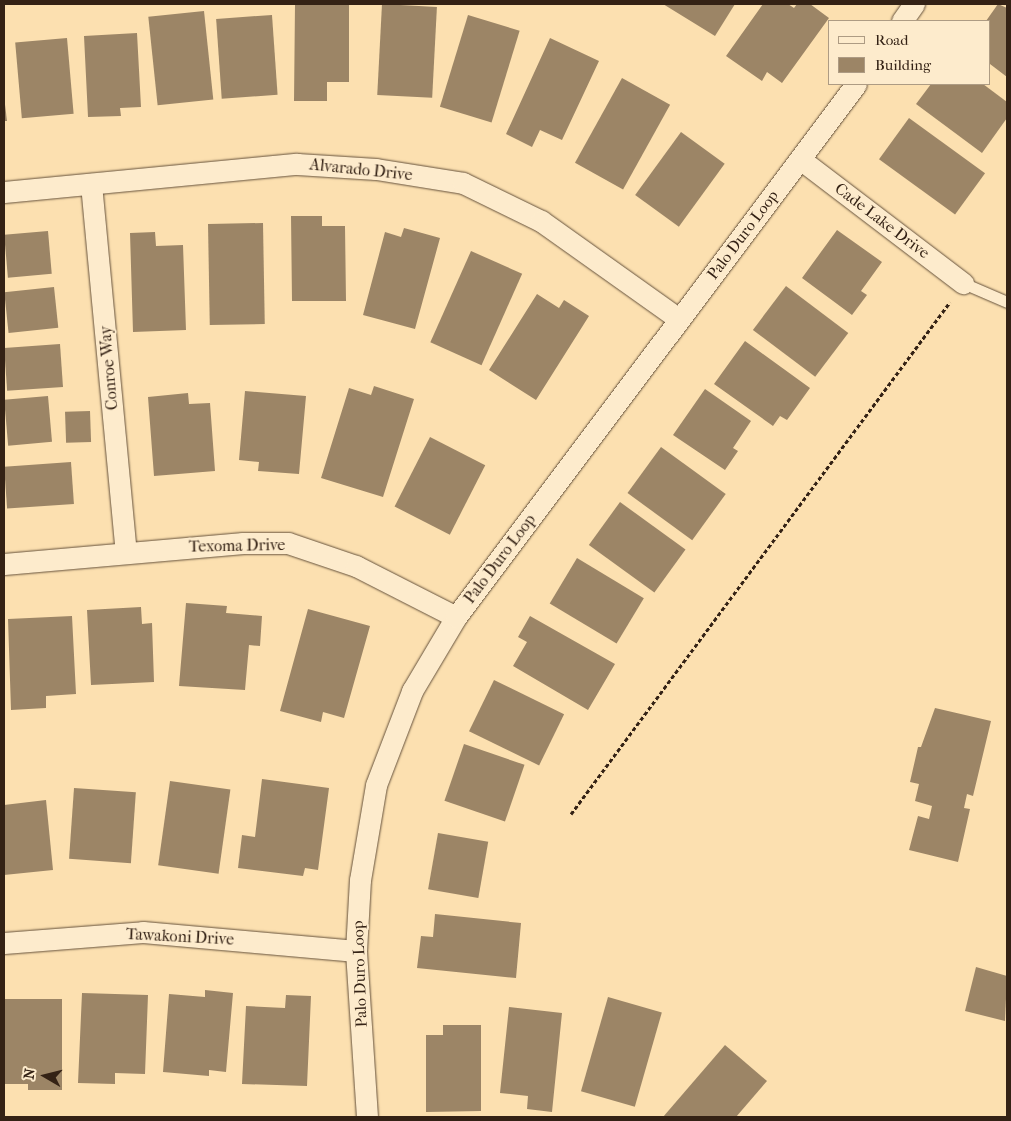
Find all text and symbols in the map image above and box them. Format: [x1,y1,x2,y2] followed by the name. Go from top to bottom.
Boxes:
[828,20,991,85] legend
[875,31,908,49] text: Road
[875,56,931,74] text: Building
[309,155,413,185] street label: Alvarado Drive
[831,179,933,263] street label: Cade Lake Drive
[703,187,783,283] street label: Palo Duro Loop
[96,325,122,411] street label: Conroe Way
[460,511,540,607] street label: Palo Duro Loop
[189,536,285,556] street label: Texoma Drive
[349,920,371,1028] street label: Palo Duro Loop
[125,925,235,949] street label: Tawakoni Drive
[20,1051,70,1101] north arrow
[20,1067,39,1080] text: N

